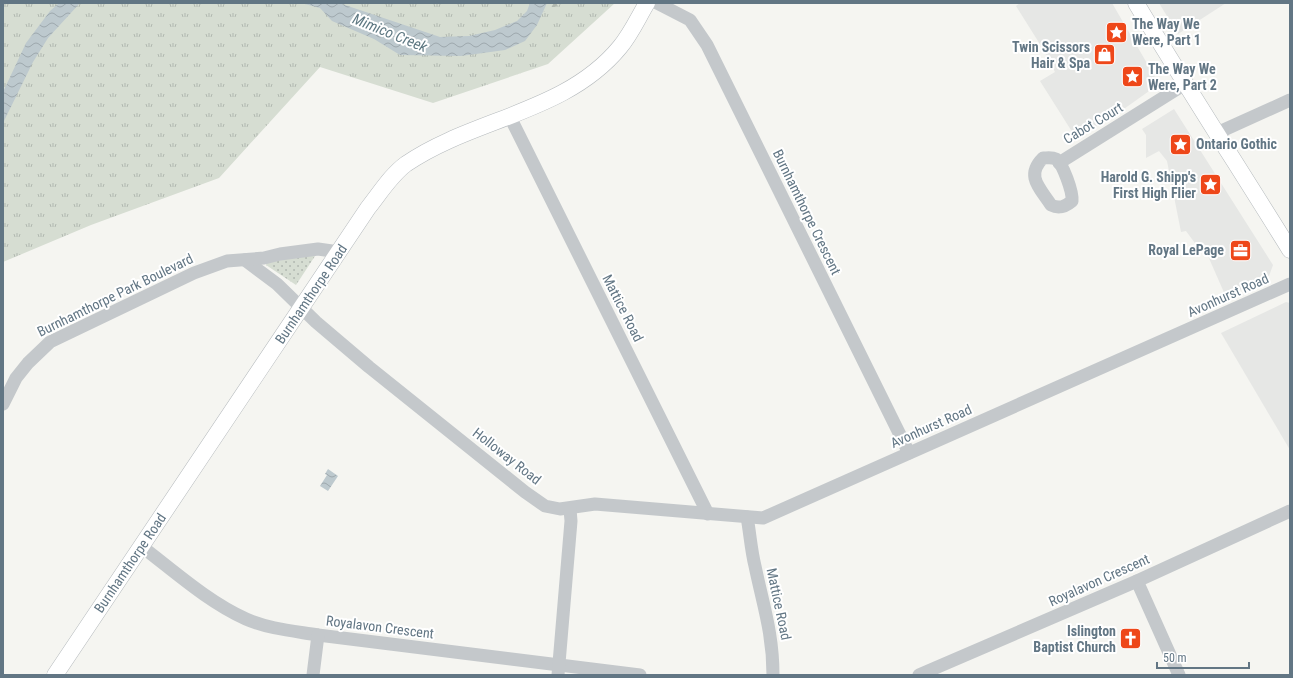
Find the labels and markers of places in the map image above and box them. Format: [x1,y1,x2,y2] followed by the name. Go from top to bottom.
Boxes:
[1132,16,1201,48] place label: The Way We Were, Part 1
[1103,19,1129,45] place icon: The Way We Were, Part 1
[1012,39,1090,71] place label: Twin Scissors Hair & Spa
[1092,42,1118,68] shop icon: Twin Scissors Hair & Spa
[1148,61,1217,93] place label: The Way We Were, Part 2
[1119,64,1145,90] place icon: The Way We Were, Part 2
[1168,131,1194,157] place icon: Ontario Gothic
[1196,136,1277,152] place label: Ontario Gothic
[1101,169,1196,201] place label: Harold G. Shipp's First High Flier
[1198,172,1224,198] place icon: Harold G. Shipp's First High Flier
[1227,237,1253,263] office icon: Royal LePage
[1148,242,1224,258] place label: Royal LePage
[1033,623,1116,655] place label: Islington Baptist Church
[1118,626,1144,652] church icon: Islington Baptist Church

